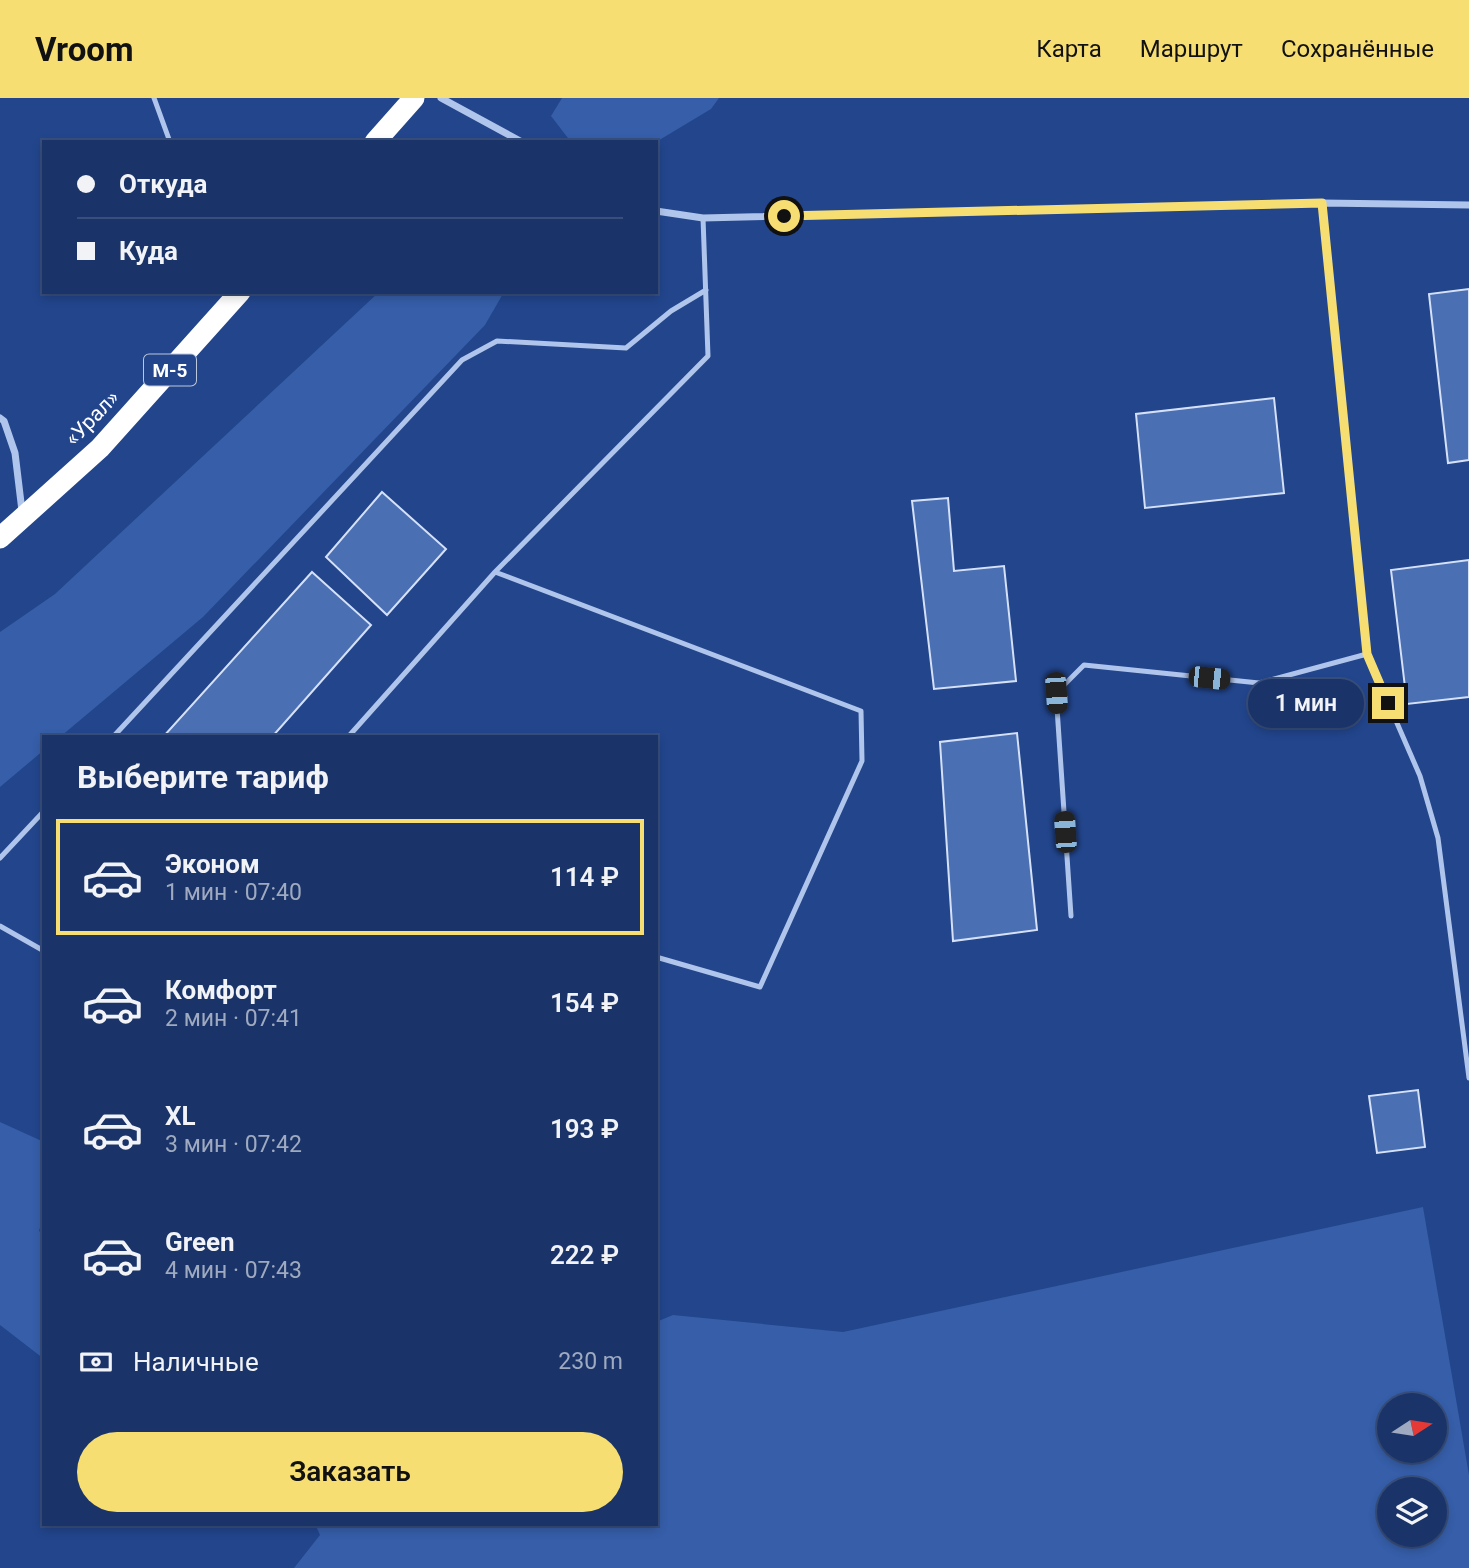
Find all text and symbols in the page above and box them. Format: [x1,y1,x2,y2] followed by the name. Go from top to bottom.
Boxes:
[35,30,134,69] text: Vroom
[1036,35,1102,63] text: Карта
[1140,35,1243,63] text: Маршрут
[1281,35,1434,63] text: Сохранённые
[119,169,208,199] text: Откуда
[768,200,800,232] route start
[119,236,178,266] text: Куда
[144,354,196,386] road number: М-5
[60,385,124,451] street label: «Урал»
[1188,665,1231,691] car
[1045,671,1068,715] car
[1248,678,1364,728] callout: 1 мин
[1372,687,1404,719] route end
[1275,690,1337,717] text: 1 мин
[77,758,329,796] text: Выберите тариф
[1054,810,1077,854] car
[81,846,144,909] icon: car
[165,849,260,879] text: Эконом
[550,862,619,892] text: 114 ₽
[165,879,302,906] text: 1 мин · 07:40
[81,972,144,1035] icon: car
[165,975,277,1005] text: Комфорт
[550,988,619,1018] text: 154 ₽
[165,1005,302,1032] text: 2 мин · 07:41
[81,1098,144,1161] icon: car
[165,1101,196,1131] text: XL
[550,1114,619,1144] text: 193 ₽
[165,1131,302,1158] text: 3 мин · 07:42
[81,1224,144,1287] icon: car
[165,1227,235,1257] text: Green
[550,1240,619,1270] text: 222 ₽
[165,1257,302,1284] text: 4 мин · 07:43
[77,1343,115,1381] icon: cash
[133,1347,259,1377] text: Наличные
[558,1348,623,1375] text: 230 m
[1377,1393,1447,1463] north arrow
[1377,1393,1447,1547] map controls
[77,1432,623,1512] button: Заказать
[1377,1477,1447,1547] button: layers

